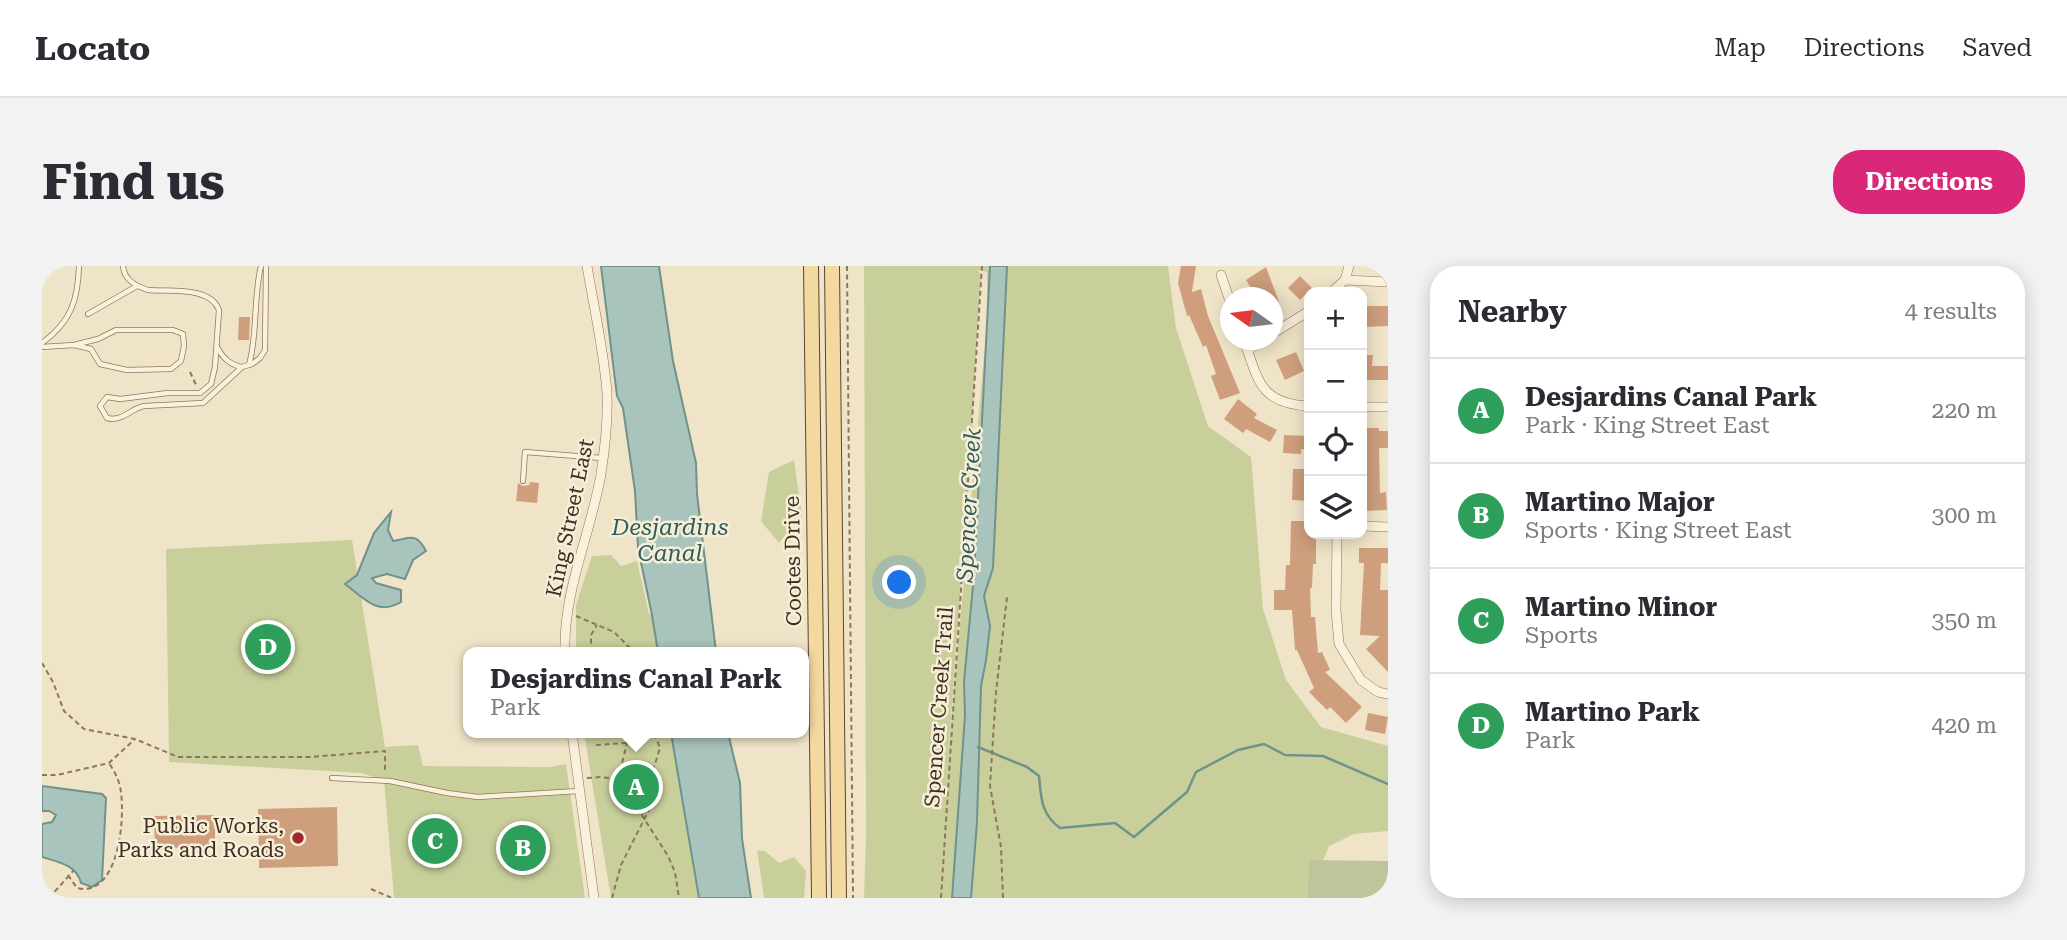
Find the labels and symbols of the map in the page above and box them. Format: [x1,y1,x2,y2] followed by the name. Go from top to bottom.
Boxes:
[1220,287,1283,350] north arrow
[951,427,987,584] water label: Spencer Creek
[542,437,599,599] street label: King Street East
[780,496,806,626] street label: Cootes Drive
[610,514,729,567] water label: Desjardins Canal
[882,565,916,599] your location
[920,605,958,808] street label: Spencer Creek Trail
[245,621,291,673] pin: D
[613,761,659,813] pin: A
[117,814,284,862] place label: Public Works, Parks and Roads
[412,815,458,867] pin: C
[500,822,546,874] pin: B
[290,830,306,846] marker: Public Works, Parks and Roads

